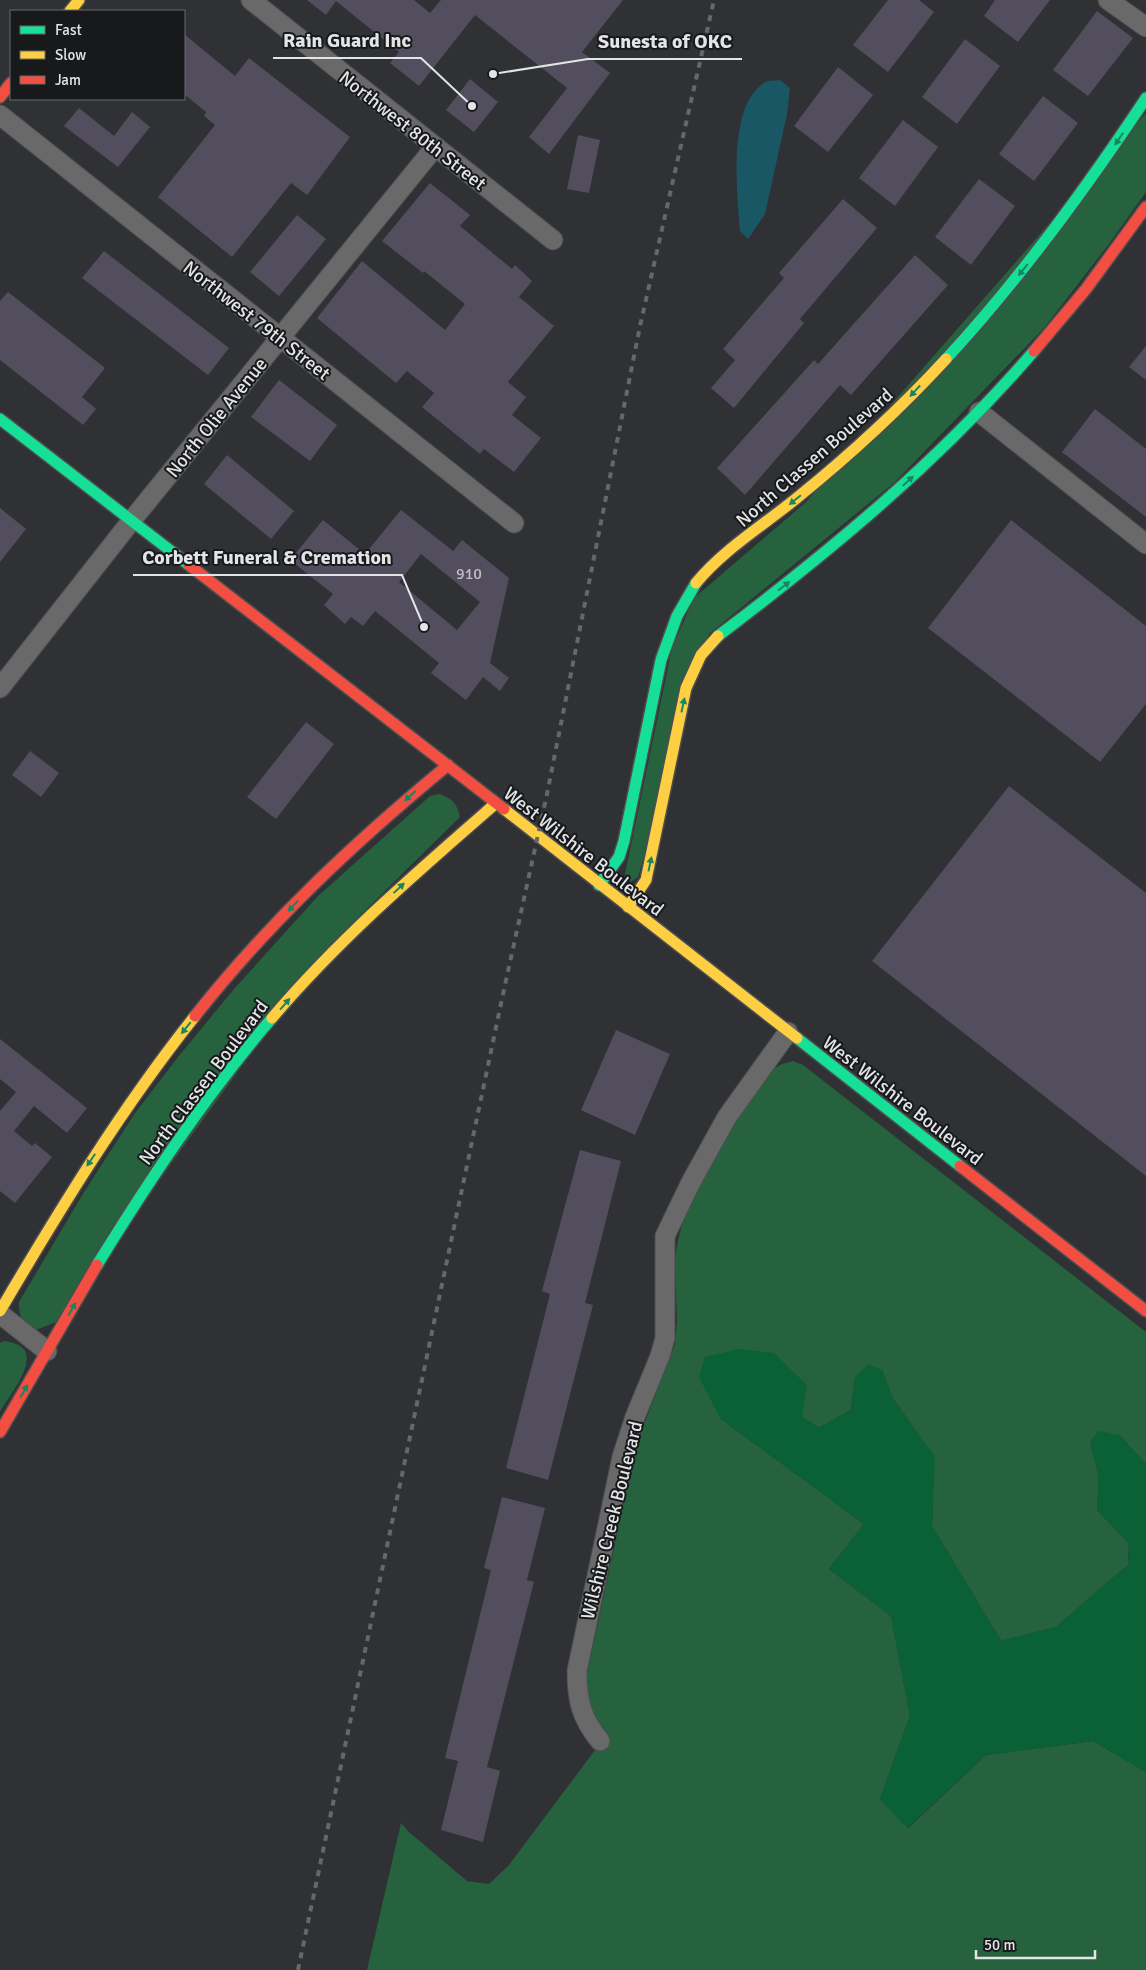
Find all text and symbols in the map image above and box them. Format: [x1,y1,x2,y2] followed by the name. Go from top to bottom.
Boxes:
[10,10,185,100] legend
[55,21,82,39] text: Fast
[273,23,421,58] callout: Rain Guard Inc
[588,24,742,59] callout: Sunesta of OKC
[283,28,411,53] text: Rain Guard Inc
[598,29,732,54] text: Sunesta of OKC
[55,46,86,64] text: Slow
[334,66,491,196] street label: Northwest 80th Street
[55,71,81,89] text: Jam
[1114,132,1124,145] one-way arrow
[178,256,335,386] street label: Northwest 79th Street
[1018,263,1029,276] one-way arrow
[161,353,273,483] street label: North Olie Avenue
[731,383,898,533] street label: North Classen Boulevard
[909,384,921,396] one-way arrow
[901,475,913,487] one-way arrow
[789,495,802,506] one-way arrow
[133,540,402,575] callout: Corbett Funeral & Cremation
[142,545,392,570] text: Corbett Funeral & Cremation
[456,564,482,584] house number: 910
[777,581,791,591] one-way arrow
[679,697,687,713] one-way arrow
[499,782,668,922] street label: West Wilshire Boulevard
[404,791,417,802] one-way arrow
[646,856,654,872] one-way arrow
[392,882,404,894] one-way arrow
[287,900,299,912] one-way arrow
[134,995,274,1170] street label: North Classen Boulevard
[279,999,291,1011] one-way arrow
[180,1021,191,1034] one-way arrow
[818,1031,987,1171] street label: West Wilshire Boulevard
[86,1153,96,1167] one-way arrow
[67,1302,76,1315] one-way arrow
[19,1385,28,1398] one-way arrow
[576,1419,648,1622] street label: Wilshire Creek Boulevard
[976,1928,1095,1960] scale bar
[984,1936,1015,1954] text: 50 m

